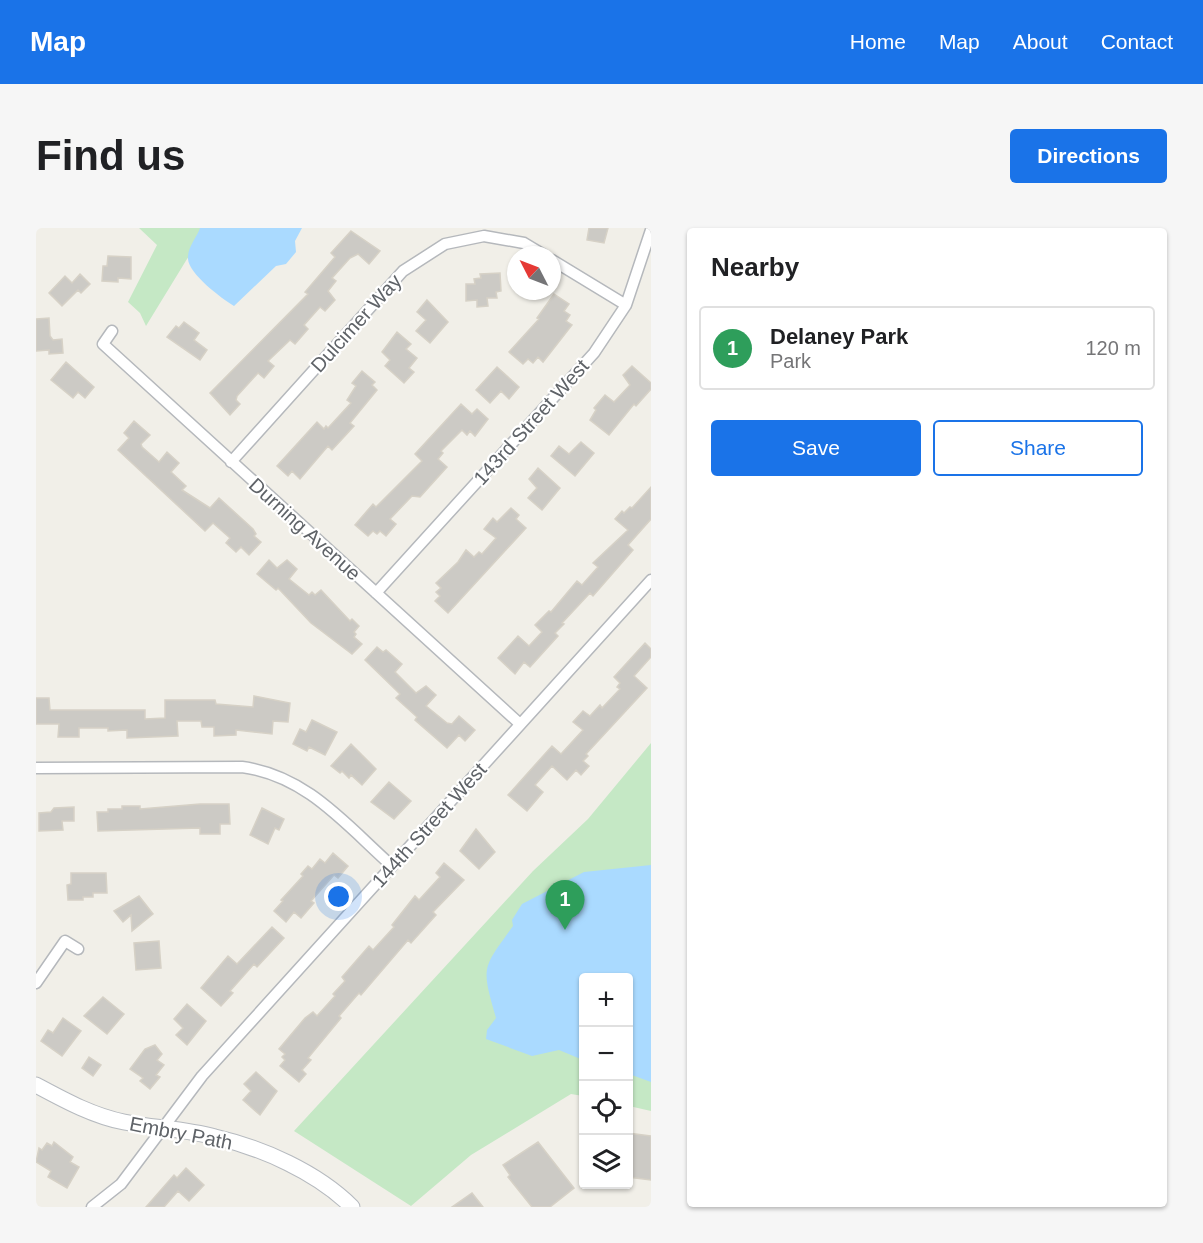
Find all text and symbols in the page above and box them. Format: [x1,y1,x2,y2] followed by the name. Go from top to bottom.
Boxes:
[30,26,86,57] text: Map
[850,30,906,53] text: Home
[939,30,980,53] text: Map
[1013,30,1068,53] text: About
[1101,30,1173,53] text: Contact
[1010,129,1167,183] button: Directions
[36,132,185,179] text: Find us
[507,246,561,300] north arrow
[711,252,799,282] text: Nearby
[306,270,406,376] street label: Dulcimer Way
[770,324,908,349] text: Delaney Park
[727,337,738,359] text: 1
[1085,337,1141,359] text: 120 m
[770,350,811,372] text: Park
[469,355,593,489] street label: 143rd Street West
[711,420,921,476] button: Save
[933,420,1143,476] button: Share
[245,473,365,585] street label: Durning Avenue
[367,758,491,892] street label: 144th Street West
[546,880,584,930] pin: 1
[324,882,353,911] your location
[579,973,633,1189] map controls
[579,973,633,1027] button: +
[579,1027,633,1081] button: −
[579,1081,633,1135] button: locate
[128,1112,234,1154] street label: Embry Path
[579,1135,633,1189] button: layers

